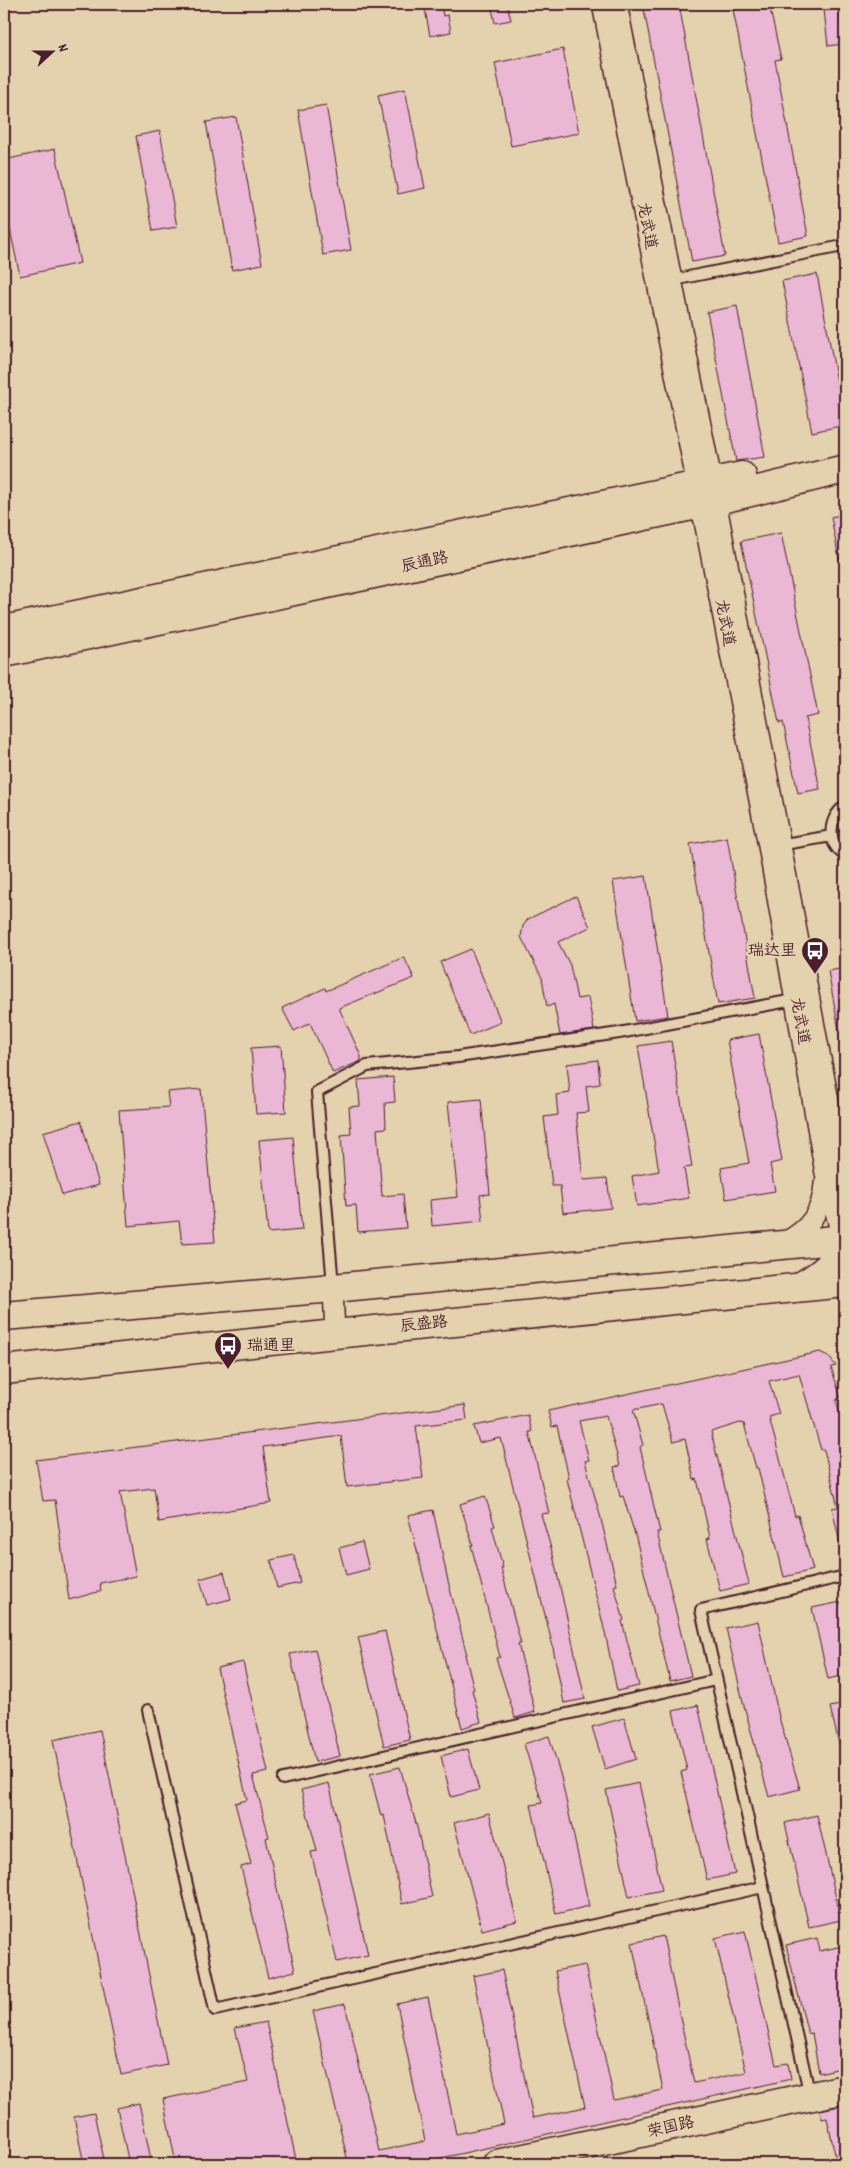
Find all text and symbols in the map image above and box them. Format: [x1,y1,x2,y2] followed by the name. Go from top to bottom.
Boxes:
[28,28,78,78] north arrow
[52,41,73,55] text: N
[630,200,662,252] street label: 龙武道
[399,547,451,579] street label: 辰通路
[708,597,740,649] street label: 龙武道
[800,936,830,975] bus stop icon: 瑞达里
[748,940,796,963] place label: 瑞达里
[784,995,814,1047] street label: 龙武道
[399,1311,449,1339] street label: 辰盛路
[213,1331,243,1370] bus stop icon: 瑞通里
[247,1335,295,1358] place label: 瑞通里
[645,2111,697,2145] street label: 荣国路

